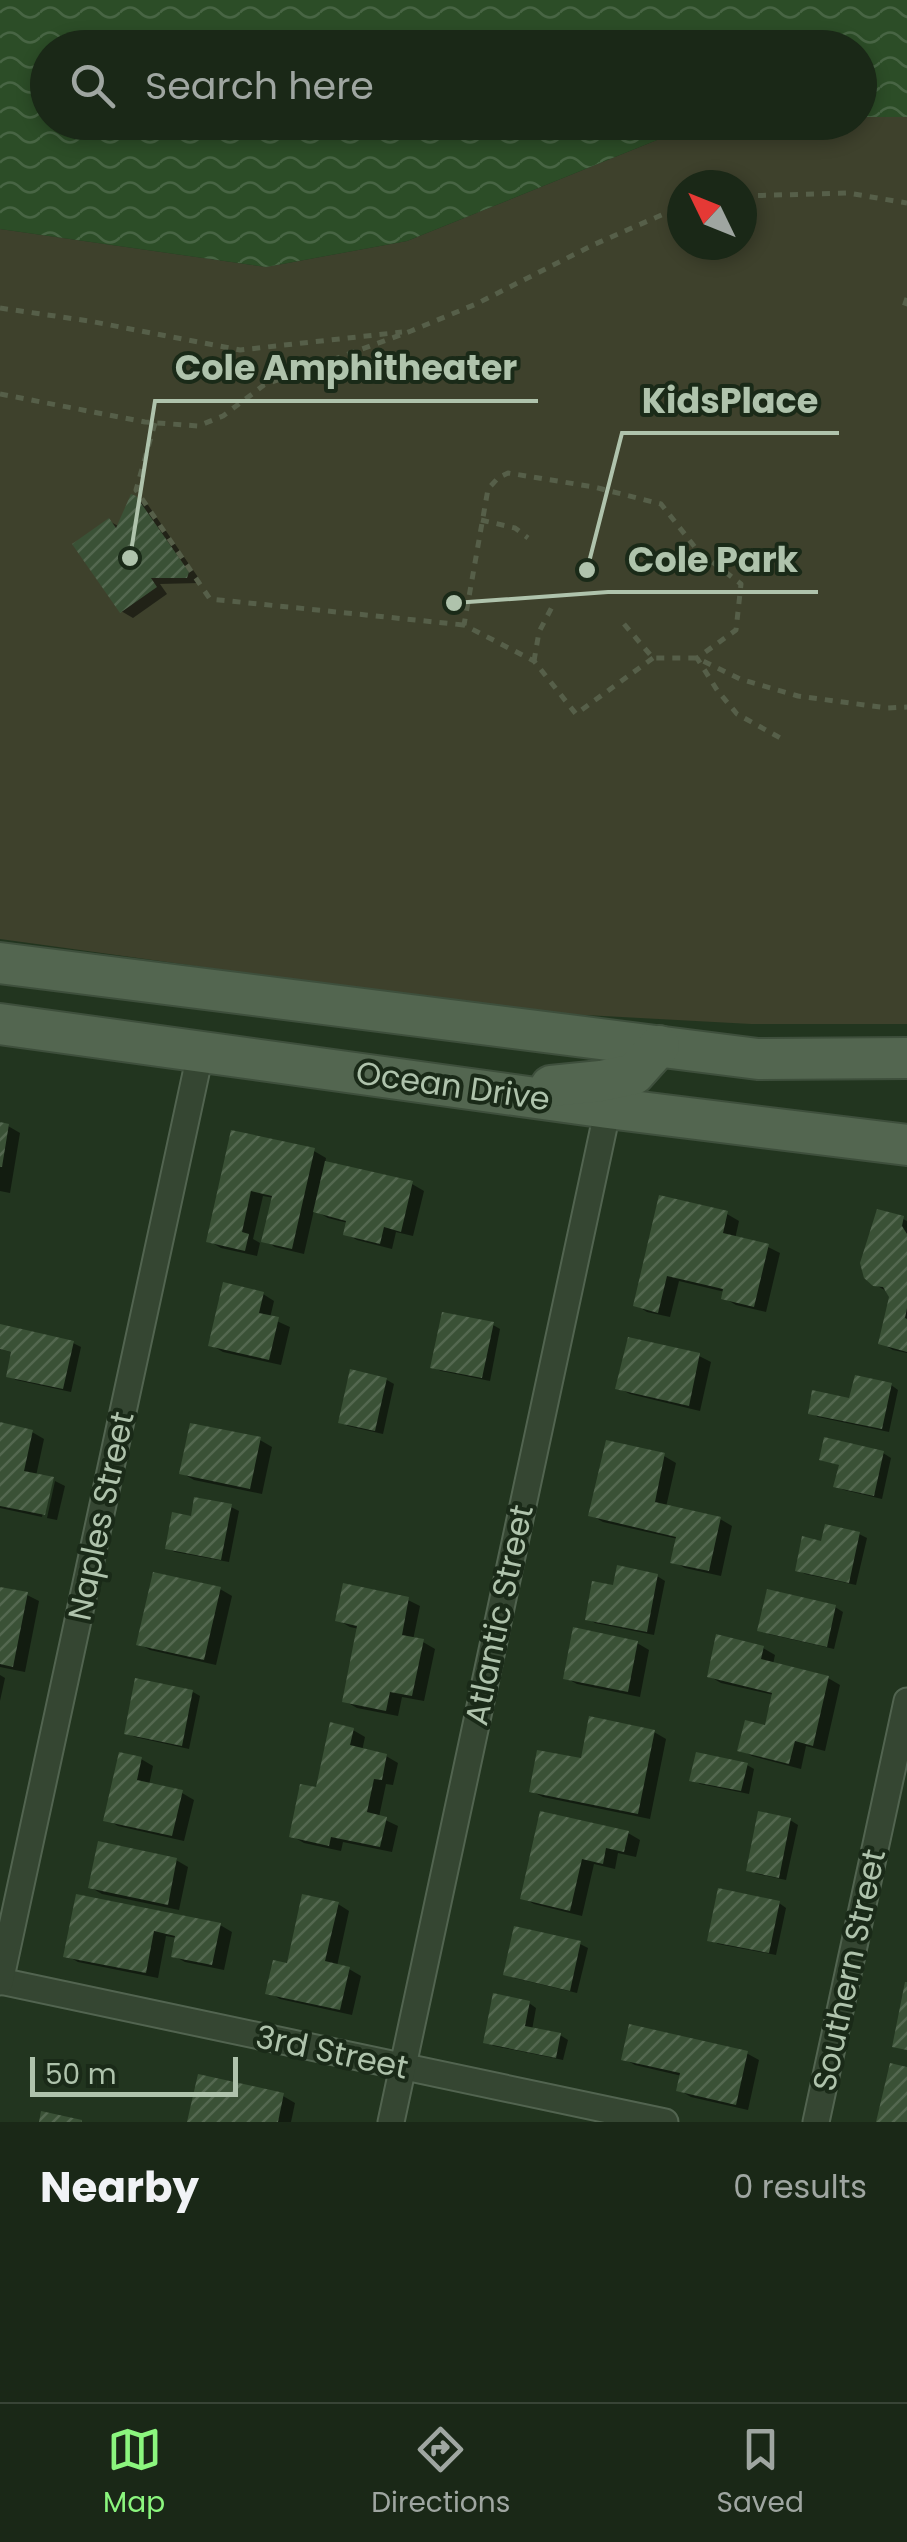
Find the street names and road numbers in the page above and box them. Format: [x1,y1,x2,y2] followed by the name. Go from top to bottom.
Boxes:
[353,1050,553,1121] street label: Ocean Drive
[56,1407,145,1624] street label: Naples Street
[453,1500,544,1729] street label: Atlantic Street
[801,1845,896,2095] street label: Southern Street
[252,2013,412,2090] street label: 3rd Street

